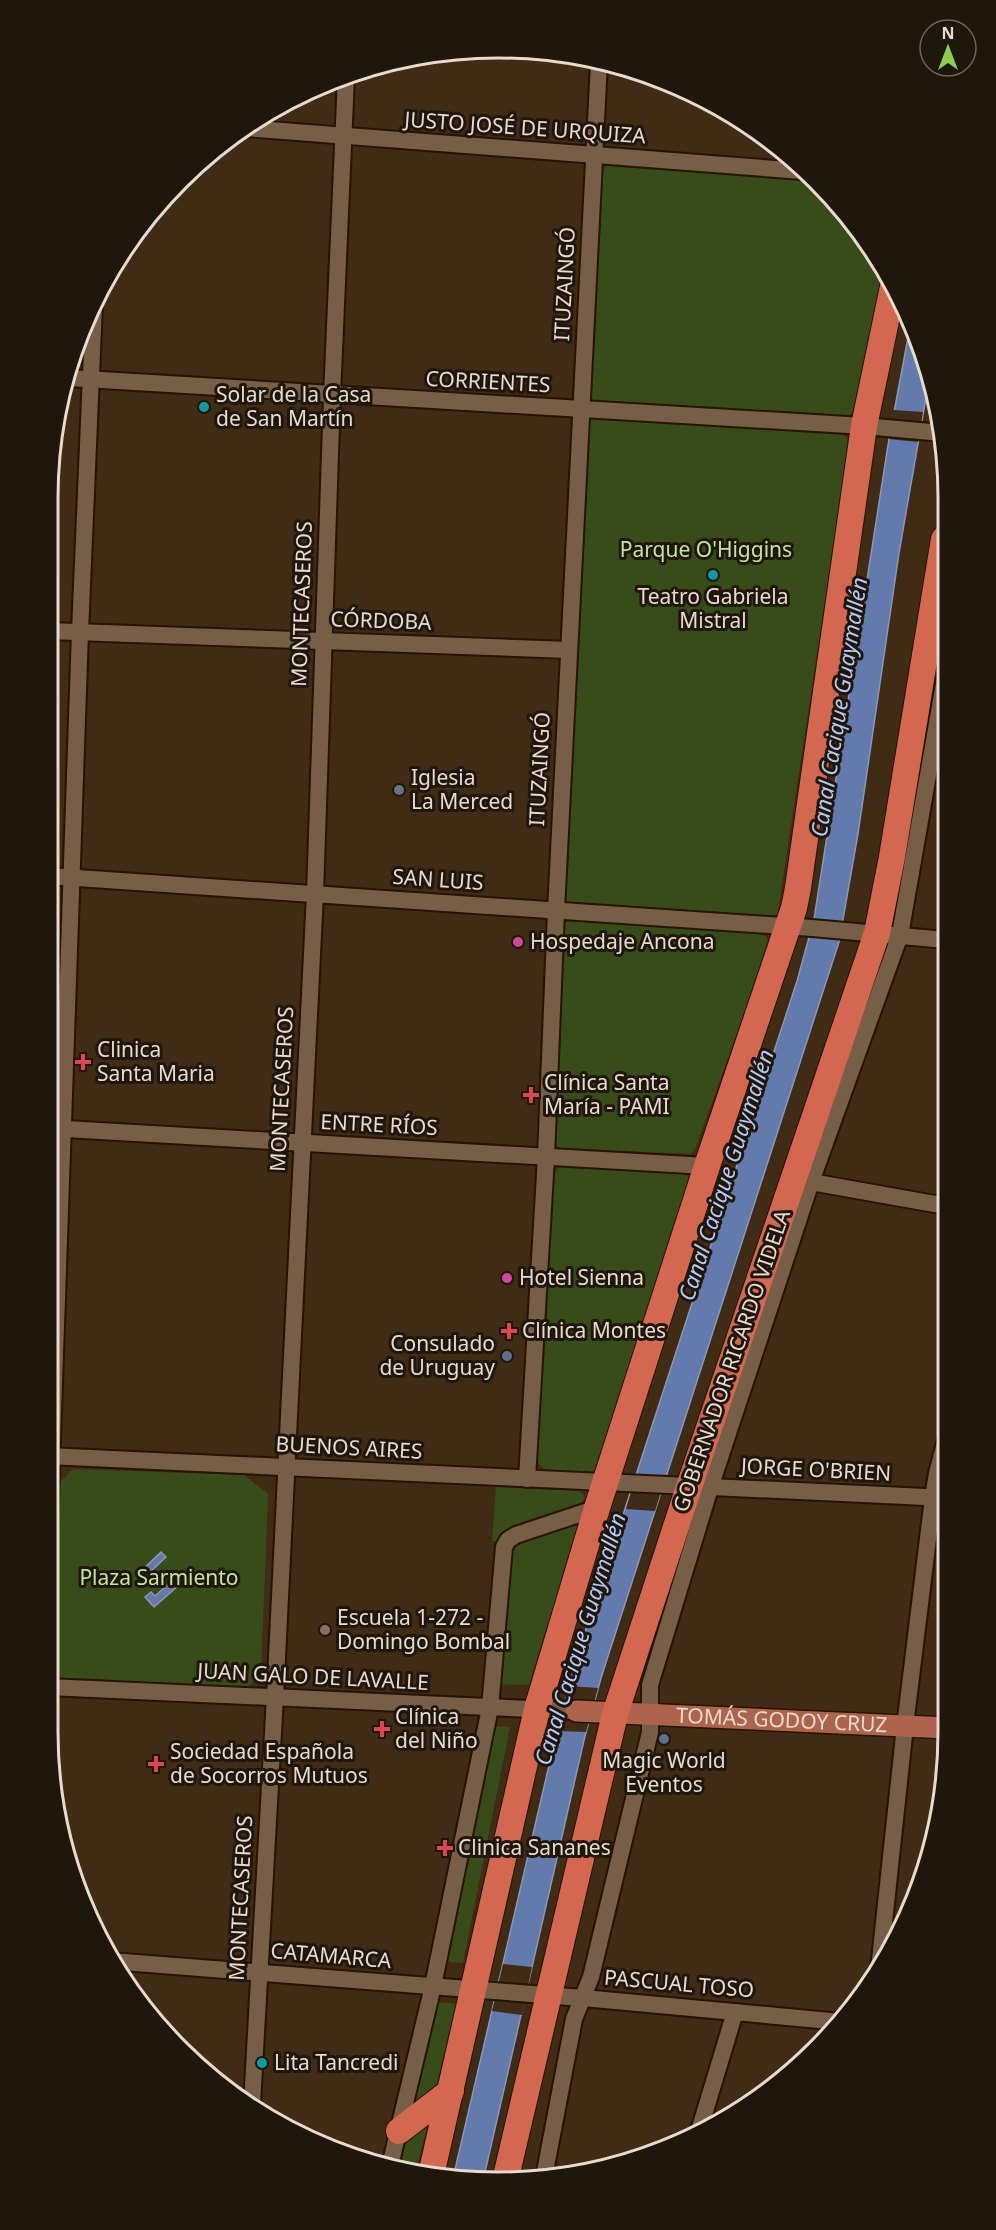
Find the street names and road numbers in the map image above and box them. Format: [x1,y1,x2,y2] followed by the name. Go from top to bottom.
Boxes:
[402,104,647,149] street label: JUSTO JOSÉ DE URQUIZA
[547,226,581,342] street label: ITUZAINGÓ
[425,364,551,398] street label: CORRIENTES
[284,521,318,687] street label: MONTECASEROS
[330,604,433,636] street label: CÓRDOBA
[522,711,556,827] street label: ITUZAINGÓ
[392,862,485,896] street label: SAN LUIS
[263,1006,299,1172] street label: MONTECASEROS
[320,1107,439,1141] street label: ENTRE RÍOS
[666,1205,796,1516] street label: GOBERNADOR RICARDO VIDELA
[275,1429,423,1465] street label: BUENOS AIRES
[738,1451,892,1487] street label: JORGE O'BRIEN
[195,1656,430,1696] street label: JUAN GALO DE LAVALLE
[676,1701,888,1738] street label: TOMÁS GODOY CRUZ
[222,1815,258,1981] street label: MONTECASEROS
[270,1936,393,1974] street label: CATAMARCA
[603,1962,755,2004] street label: PASCUAL TOSO

